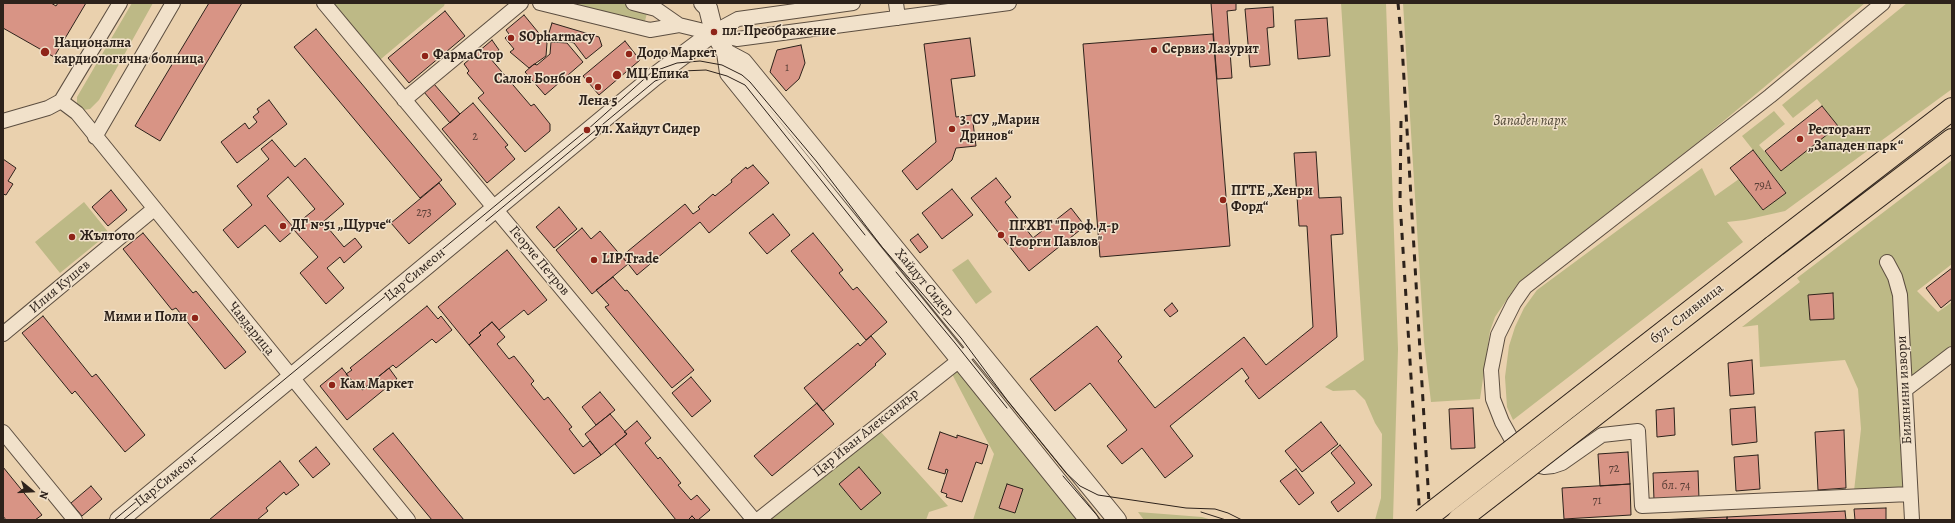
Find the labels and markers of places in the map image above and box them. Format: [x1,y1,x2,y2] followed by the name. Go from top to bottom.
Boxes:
[722,24,836,40] place label: пл. Преображение
[709,27,719,37] marker: пл. Преображение
[519,30,595,46] place label: SOpharmacy
[506,33,516,43] marker: SOpharmacy
[54,36,204,68] place label: Национална кардиологична болница
[1162,42,1259,58] place label: Сервиз Лазурит
[1149,45,1159,55] marker: Сервиз Лазурит
[39,46,51,58] marker: Национална кардиологична болница
[637,46,716,62] place label: Додо Маркет
[433,48,503,64] place label: ФармаСтор
[624,49,634,59] marker: Додо Маркет
[420,51,430,61] marker: ФармаСтор
[626,67,689,83] place label: МЦ Епика
[611,69,623,81] marker: МЦ Епика
[494,72,581,88] place label: Салон Бонбон
[584,75,594,85] marker: Салон Бонбон
[593,82,603,92] marker: Лена 5
[579,94,617,110] place label: Лена 5
[960,113,1040,146] place label: 3. СУ „Марин Дринов“
[595,122,700,138] place label: ул. Хайдут Сидер
[1808,123,1903,156] place label: Ресторант „Западен парк“
[947,124,957,134] marker: 3. СУ „Марин Дринов“
[582,125,592,135] marker: ул. Хайдут Сидер
[1795,134,1805,144] marker: Ресторант „Западен парк“
[1231,184,1313,216] place label: ПГТЕ „Хенри Форд“
[1218,195,1228,205] marker: ПГТЕ „Хенри Форд“
[291,218,391,234] place label: ДГ №51 „Щурче“
[1009,219,1119,252] place label: ПГХВТ "Проф. д-р Георги Павлов"
[278,221,288,231] marker: ДГ №51 „Щурче“
[80,229,135,245] place label: Жълтото
[996,230,1006,240] marker: ПГХВТ "Проф. д-р Георги Павлов"
[67,232,77,242] marker: Жълтото
[602,252,659,268] place label: LIP Trade
[589,255,599,265] marker: LIP Trade
[104,310,187,326] place label: Мими и Поли
[190,313,200,323] marker: Мими и Поли
[340,377,414,393] place label: Кам Маркет
[327,380,337,390] marker: Кам Маркет

